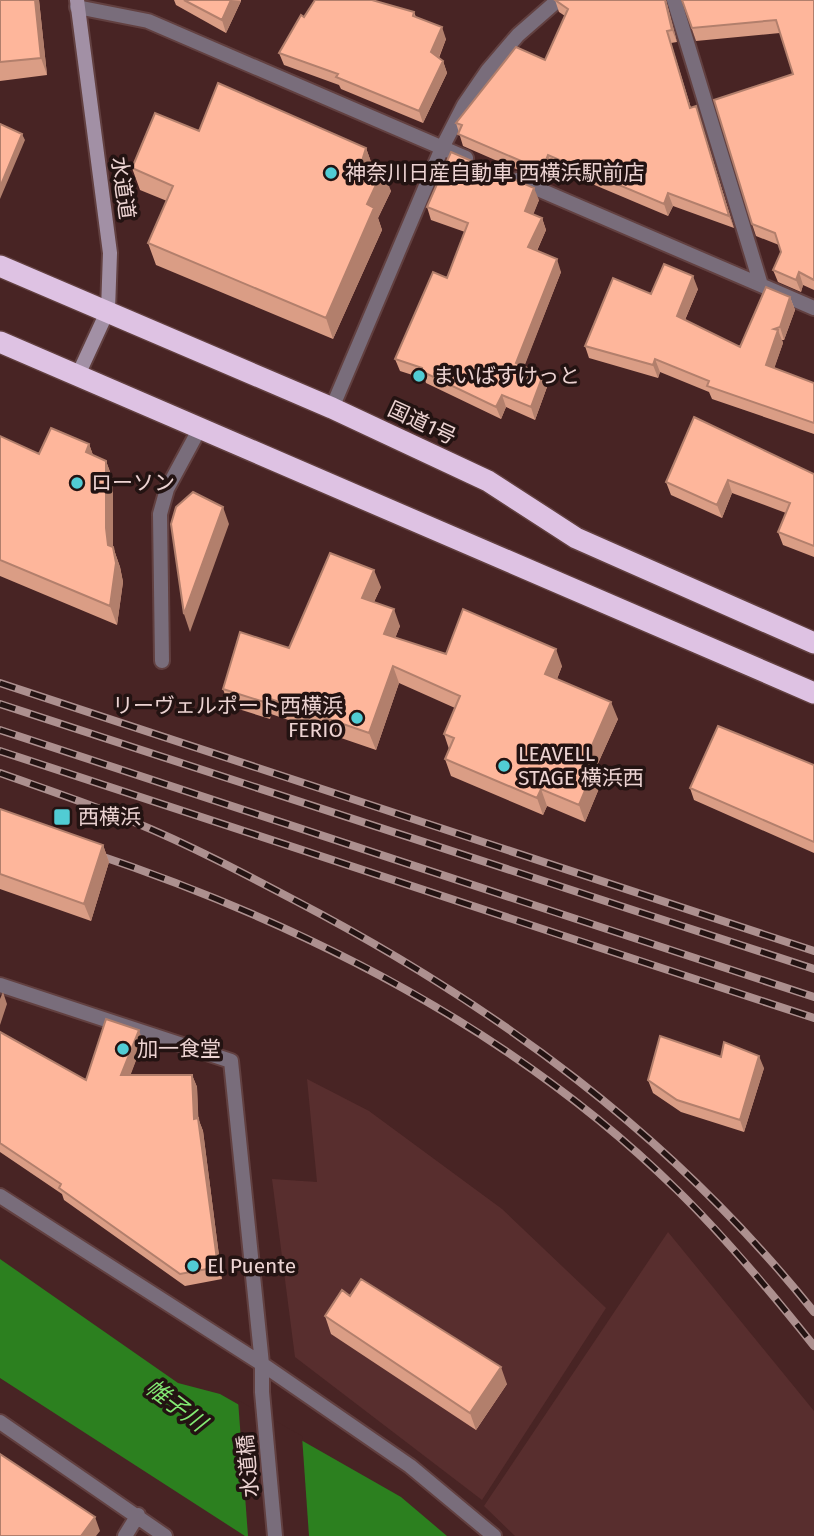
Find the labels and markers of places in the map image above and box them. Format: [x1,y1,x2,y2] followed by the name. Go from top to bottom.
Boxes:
[345,160,645,186] place label: 神奈川日産自動車 西横浜駅前店
[323,165,339,181] marker: 神奈川日産自動車 西横浜駅前店
[433,363,580,389] place label: まいばすけっと
[411,368,427,384] marker: まいばすけっと
[91,470,175,496] place label: ローソン
[69,475,85,491] marker: ローソン
[112,693,343,743] place label: リーヴェルポート西横浜 FERIO
[349,710,365,726] marker: リーヴェルポート西横浜 FERIO
[518,741,644,791] place label: LEAVELL STAGE 横浜西
[496,758,512,774] marker: LEAVELL STAGE 横浜西
[78,804,141,830] place label: 西横浜
[52,807,72,827] marker: 西横浜
[137,1036,221,1062] place label: 加一食堂
[115,1041,131,1057] marker: 加一食堂
[207,1253,296,1279] place label: El Puente
[185,1258,201,1274] marker: El Puente

